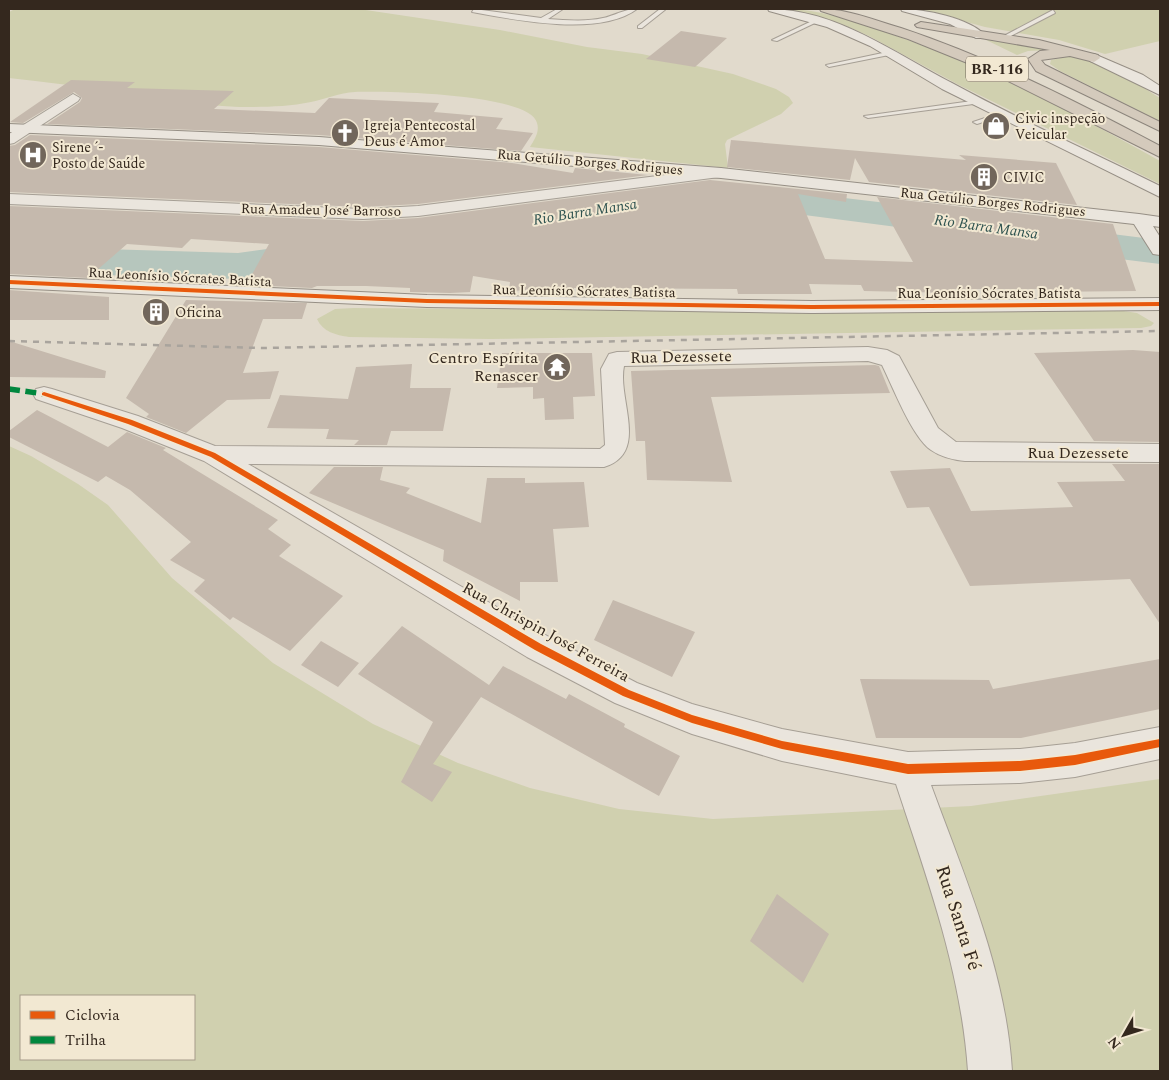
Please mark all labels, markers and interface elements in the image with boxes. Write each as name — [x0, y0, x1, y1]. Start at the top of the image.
road number: BR-116 — [966, 56, 1028, 82]
place label: Civic inspeção Veicular — [1015, 108, 1105, 145]
shop icon: Civic inspeção Veicular — [981, 111, 1011, 141]
place label: Igreja Pentecostal Deus é Amor — [364, 115, 475, 152]
church icon: Igreja Pentecostal Deus é Amor — [330, 118, 360, 148]
place label: Sirene ´- Posto de Saúde — [52, 137, 145, 174]
hospital icon: Sirene ´- Posto de Saúde — [18, 140, 48, 170]
street label: Rua Getúlio Borges Rodrigues — [496, 143, 684, 181]
building icon: CIVIC — [969, 162, 999, 192]
place label: CIVIC — [1003, 167, 1045, 188]
street label: Rua Getúlio Borges Rodrigues — [899, 182, 1087, 222]
water label: Rio Barra Mansa — [531, 192, 639, 232]
street label: Rua Amadeu José Barroso — [241, 198, 401, 222]
water label: Rio Barra Mansa — [932, 208, 1040, 246]
street label: Rua Leonísio Sócrates Batista — [88, 262, 272, 292]
street label: Rua Leonísio Sócrates Batista — [492, 279, 676, 303]
street label: Rua Leonísio Sócrates Batista — [897, 283, 1081, 304]
building icon: Oficina — [141, 297, 171, 327]
place label: Oficina — [175, 302, 222, 323]
street label: Rua Dezessete — [630, 344, 732, 370]
place label: Centro Espírita Renascer — [428, 346, 538, 388]
temple icon: Centro Espírita Renascer — [542, 352, 572, 382]
street label: Rua Dezessete — [1027, 441, 1129, 465]
street label: Rua Chrispin José Ferreira — [458, 576, 634, 688]
street label: Rua Santa Fé — [927, 862, 989, 974]
legend — [20, 995, 195, 1060]
text: Ciclovia — [65, 1004, 120, 1027]
north arrow — [1099, 1010, 1149, 1060]
text: Trilha — [65, 1029, 106, 1052]
text: N — [1103, 1032, 1126, 1054]

